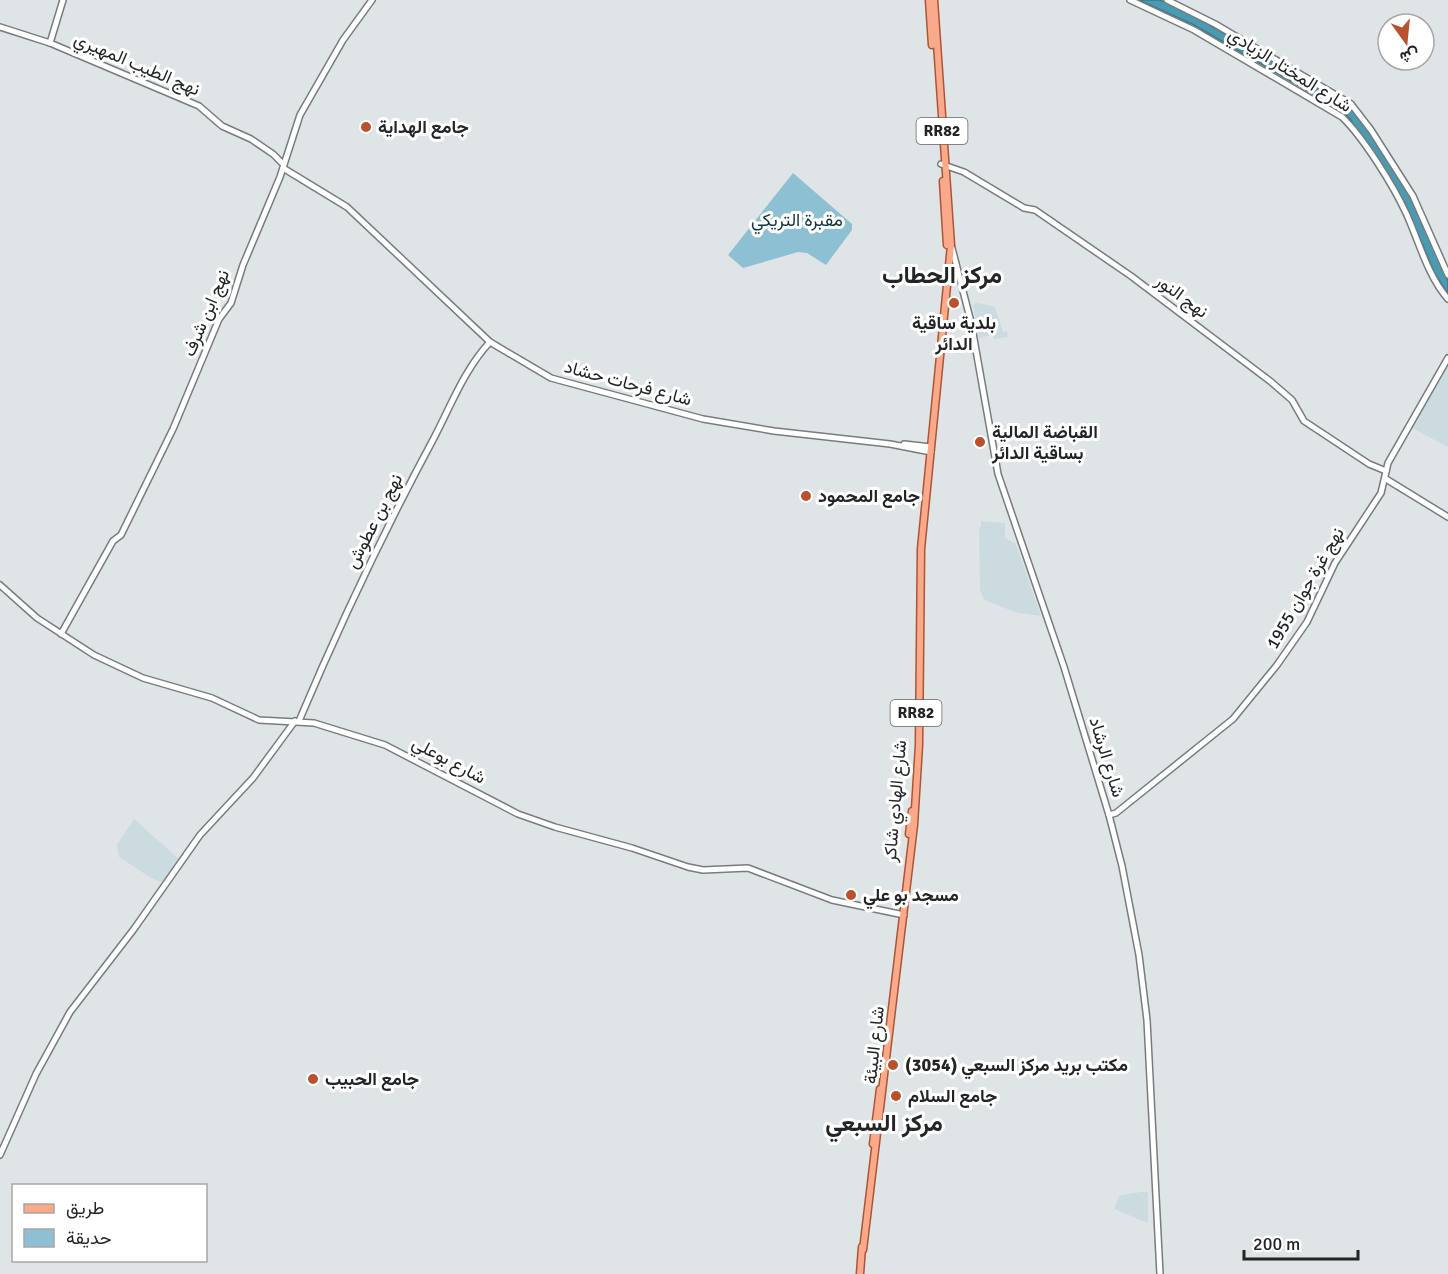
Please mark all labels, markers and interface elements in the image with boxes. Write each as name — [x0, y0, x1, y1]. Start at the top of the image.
north arrow — [1376, 12, 1436, 72]
street label: شارع المختار الزيادي — [1222, 23, 1356, 120]
street label: نهج الطيب المهيري — [69, 28, 203, 104]
text: ش — [1398, 43, 1422, 68]
place label: جامع الهداية — [378, 116, 469, 139]
road number: RR82 — [916, 118, 968, 144]
marker: جامع الهداية — [359, 120, 373, 134]
park label: مقبرة التريكي — [751, 209, 843, 235]
district label: مركز الحطاب — [882, 260, 1002, 290]
street label: نهج ابن شرف — [178, 266, 235, 360]
street label: نهج النور — [1150, 269, 1213, 323]
marker: بلدية ساقية الدائر — [947, 296, 961, 310]
place label: بلدية ساقية الدائر — [912, 312, 996, 355]
street label: شارع فرحات حشاد — [562, 355, 694, 412]
place label: القباضة المالية بساقية الدائر — [991, 421, 1098, 464]
marker: القباضة المالية بساقية الدائر — [973, 435, 987, 449]
street label: نهج بن عطوش — [341, 470, 408, 573]
place label: جامع المحمود — [818, 485, 920, 508]
marker: جامع المحمود — [799, 489, 813, 503]
street label: نهج غرة جوان 1955 — [1261, 523, 1350, 653]
road number: RR82 — [890, 700, 942, 726]
street label: شارع الرشاد — [1083, 714, 1130, 800]
street label: شارع بوعلي — [407, 731, 490, 792]
street label: شارع الهادي شاكر — [879, 739, 915, 864]
place label: مسجد بو علي — [863, 884, 959, 910]
marker: مسجد بو علي — [844, 888, 858, 902]
street label: شارع البيئة — [859, 1005, 890, 1085]
place label: مكتب بريد مركز السبعي (3054) — [905, 1054, 1128, 1080]
marker: مكتب بريد مركز السبعي (3054) — [886, 1058, 900, 1072]
place label: جامع الحبيب — [325, 1068, 419, 1091]
marker: جامع الحبيب — [306, 1072, 320, 1086]
place label: جامع السلام — [908, 1085, 997, 1108]
marker: جامع السلام — [889, 1089, 903, 1103]
district label: مركز السبعي — [825, 1108, 943, 1143]
legend — [12, 1184, 207, 1262]
text: طريق — [66, 1197, 104, 1219]
scale bar — [1244, 1223, 1358, 1261]
text: حديقة — [66, 1227, 112, 1249]
text: 200 m — [1253, 1233, 1300, 1255]

